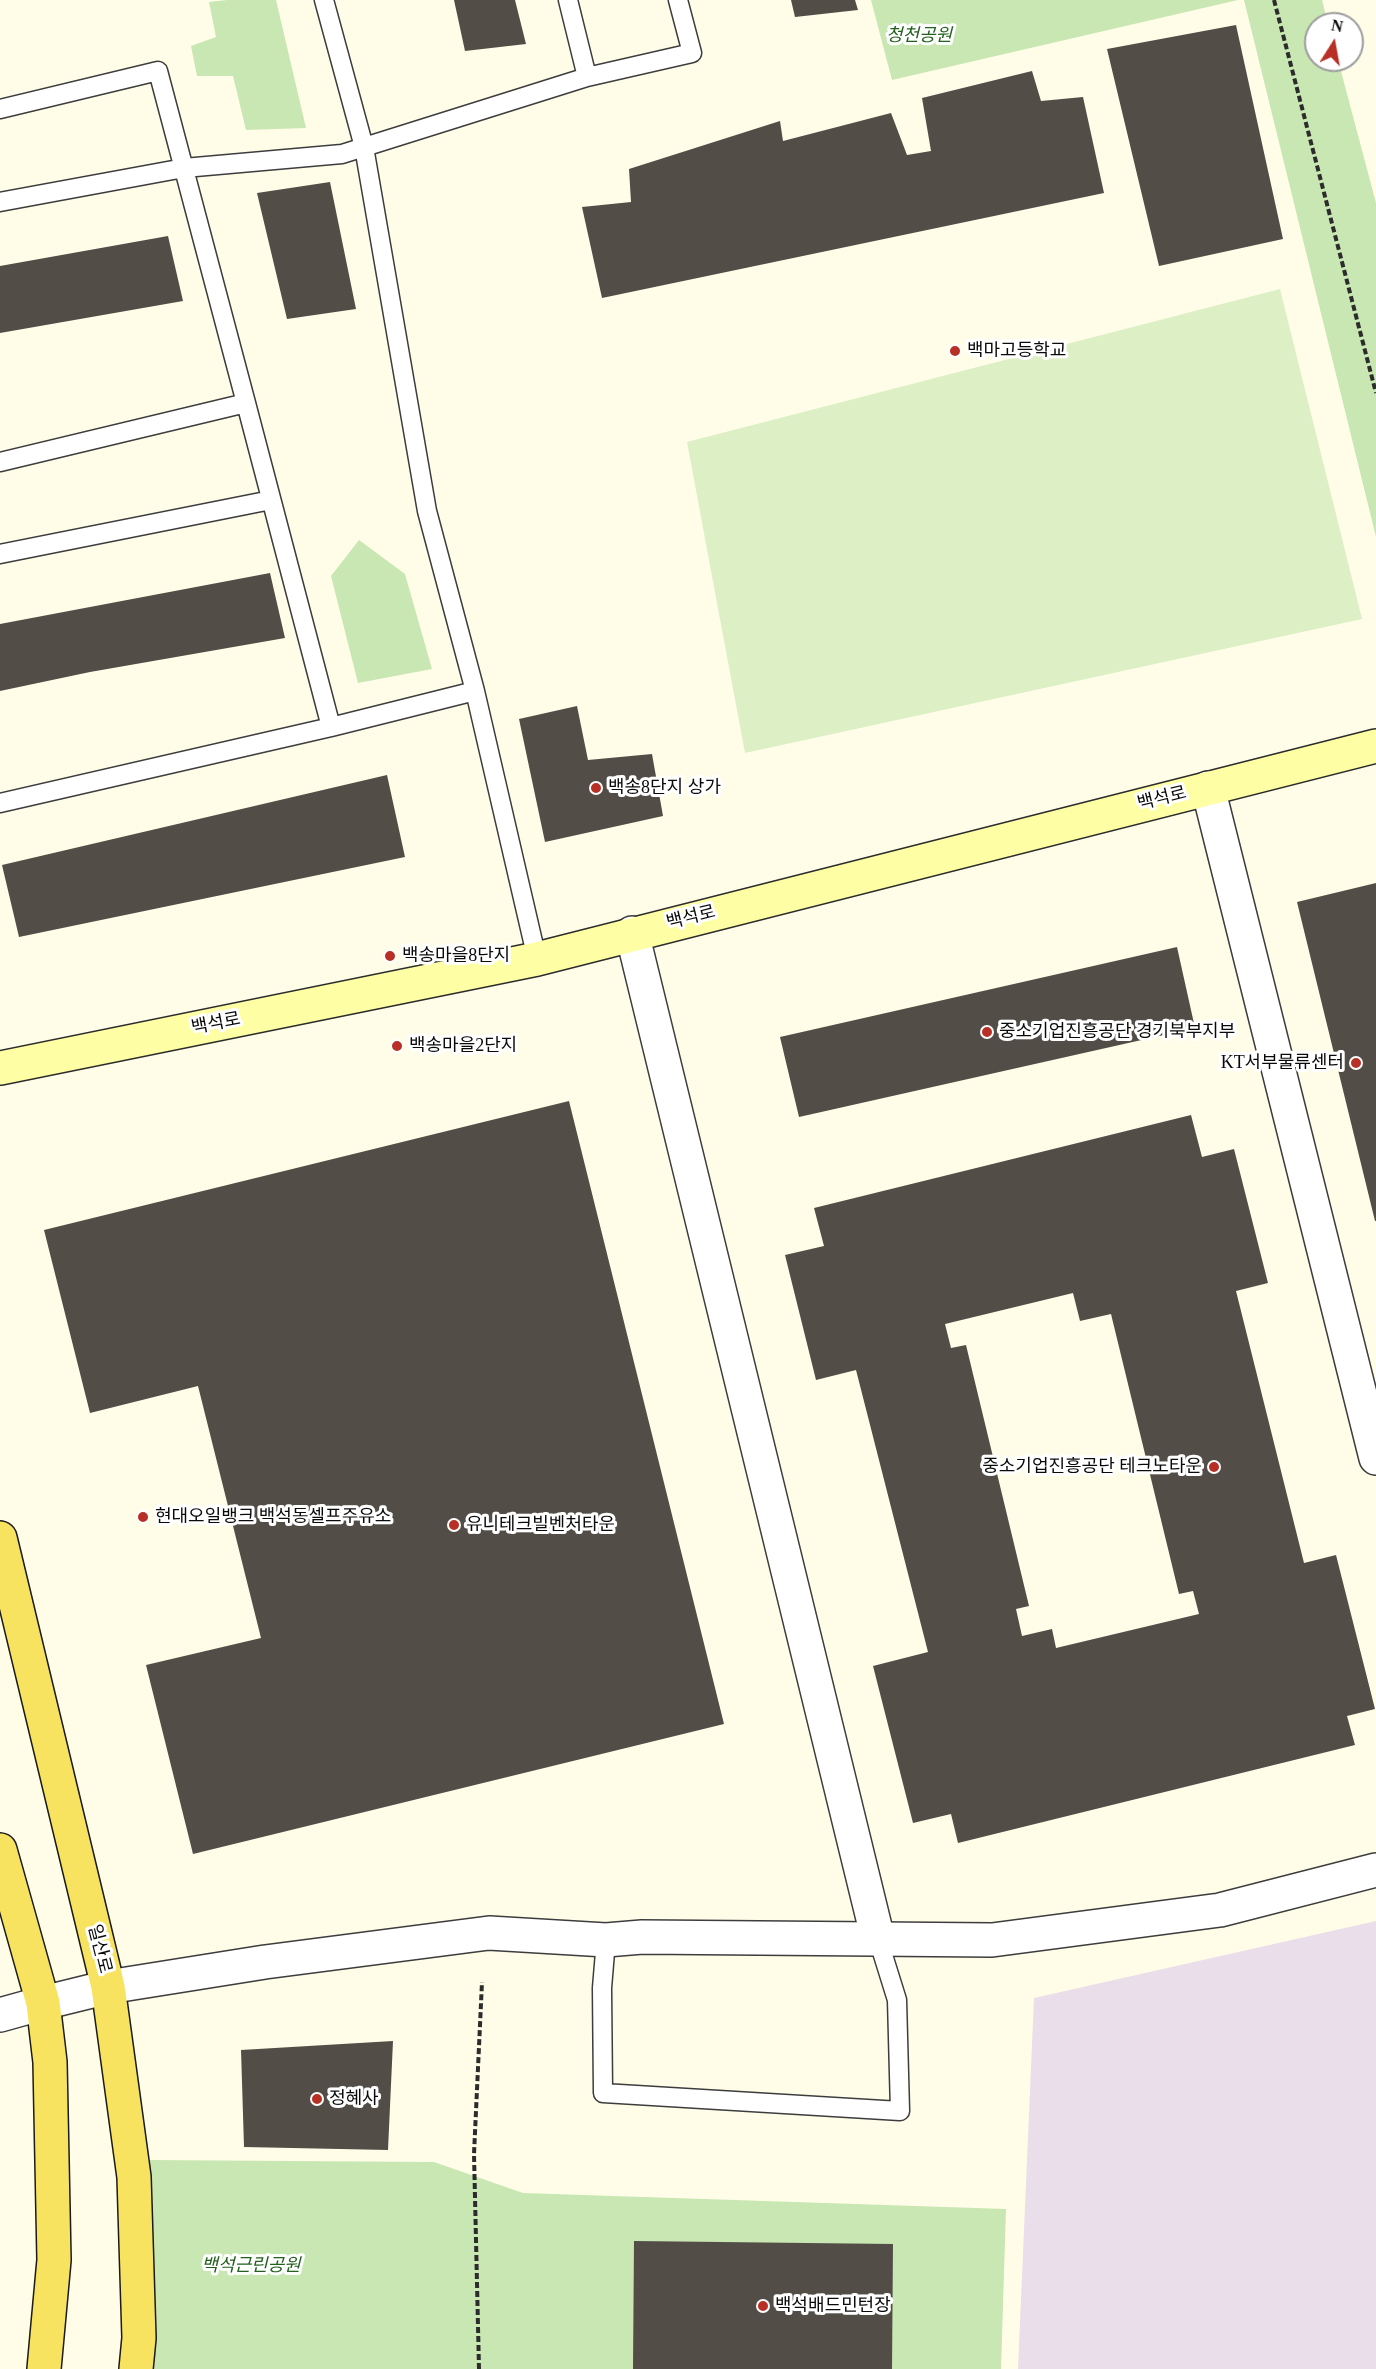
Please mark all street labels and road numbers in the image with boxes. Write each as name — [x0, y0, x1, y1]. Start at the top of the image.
street label: 백석로 — [1135, 783, 1189, 815]
street label: 백석로 — [664, 902, 718, 934]
street label: 백석로 — [190, 1009, 242, 1039]
street label: 일산로 — [83, 1922, 115, 1976]

